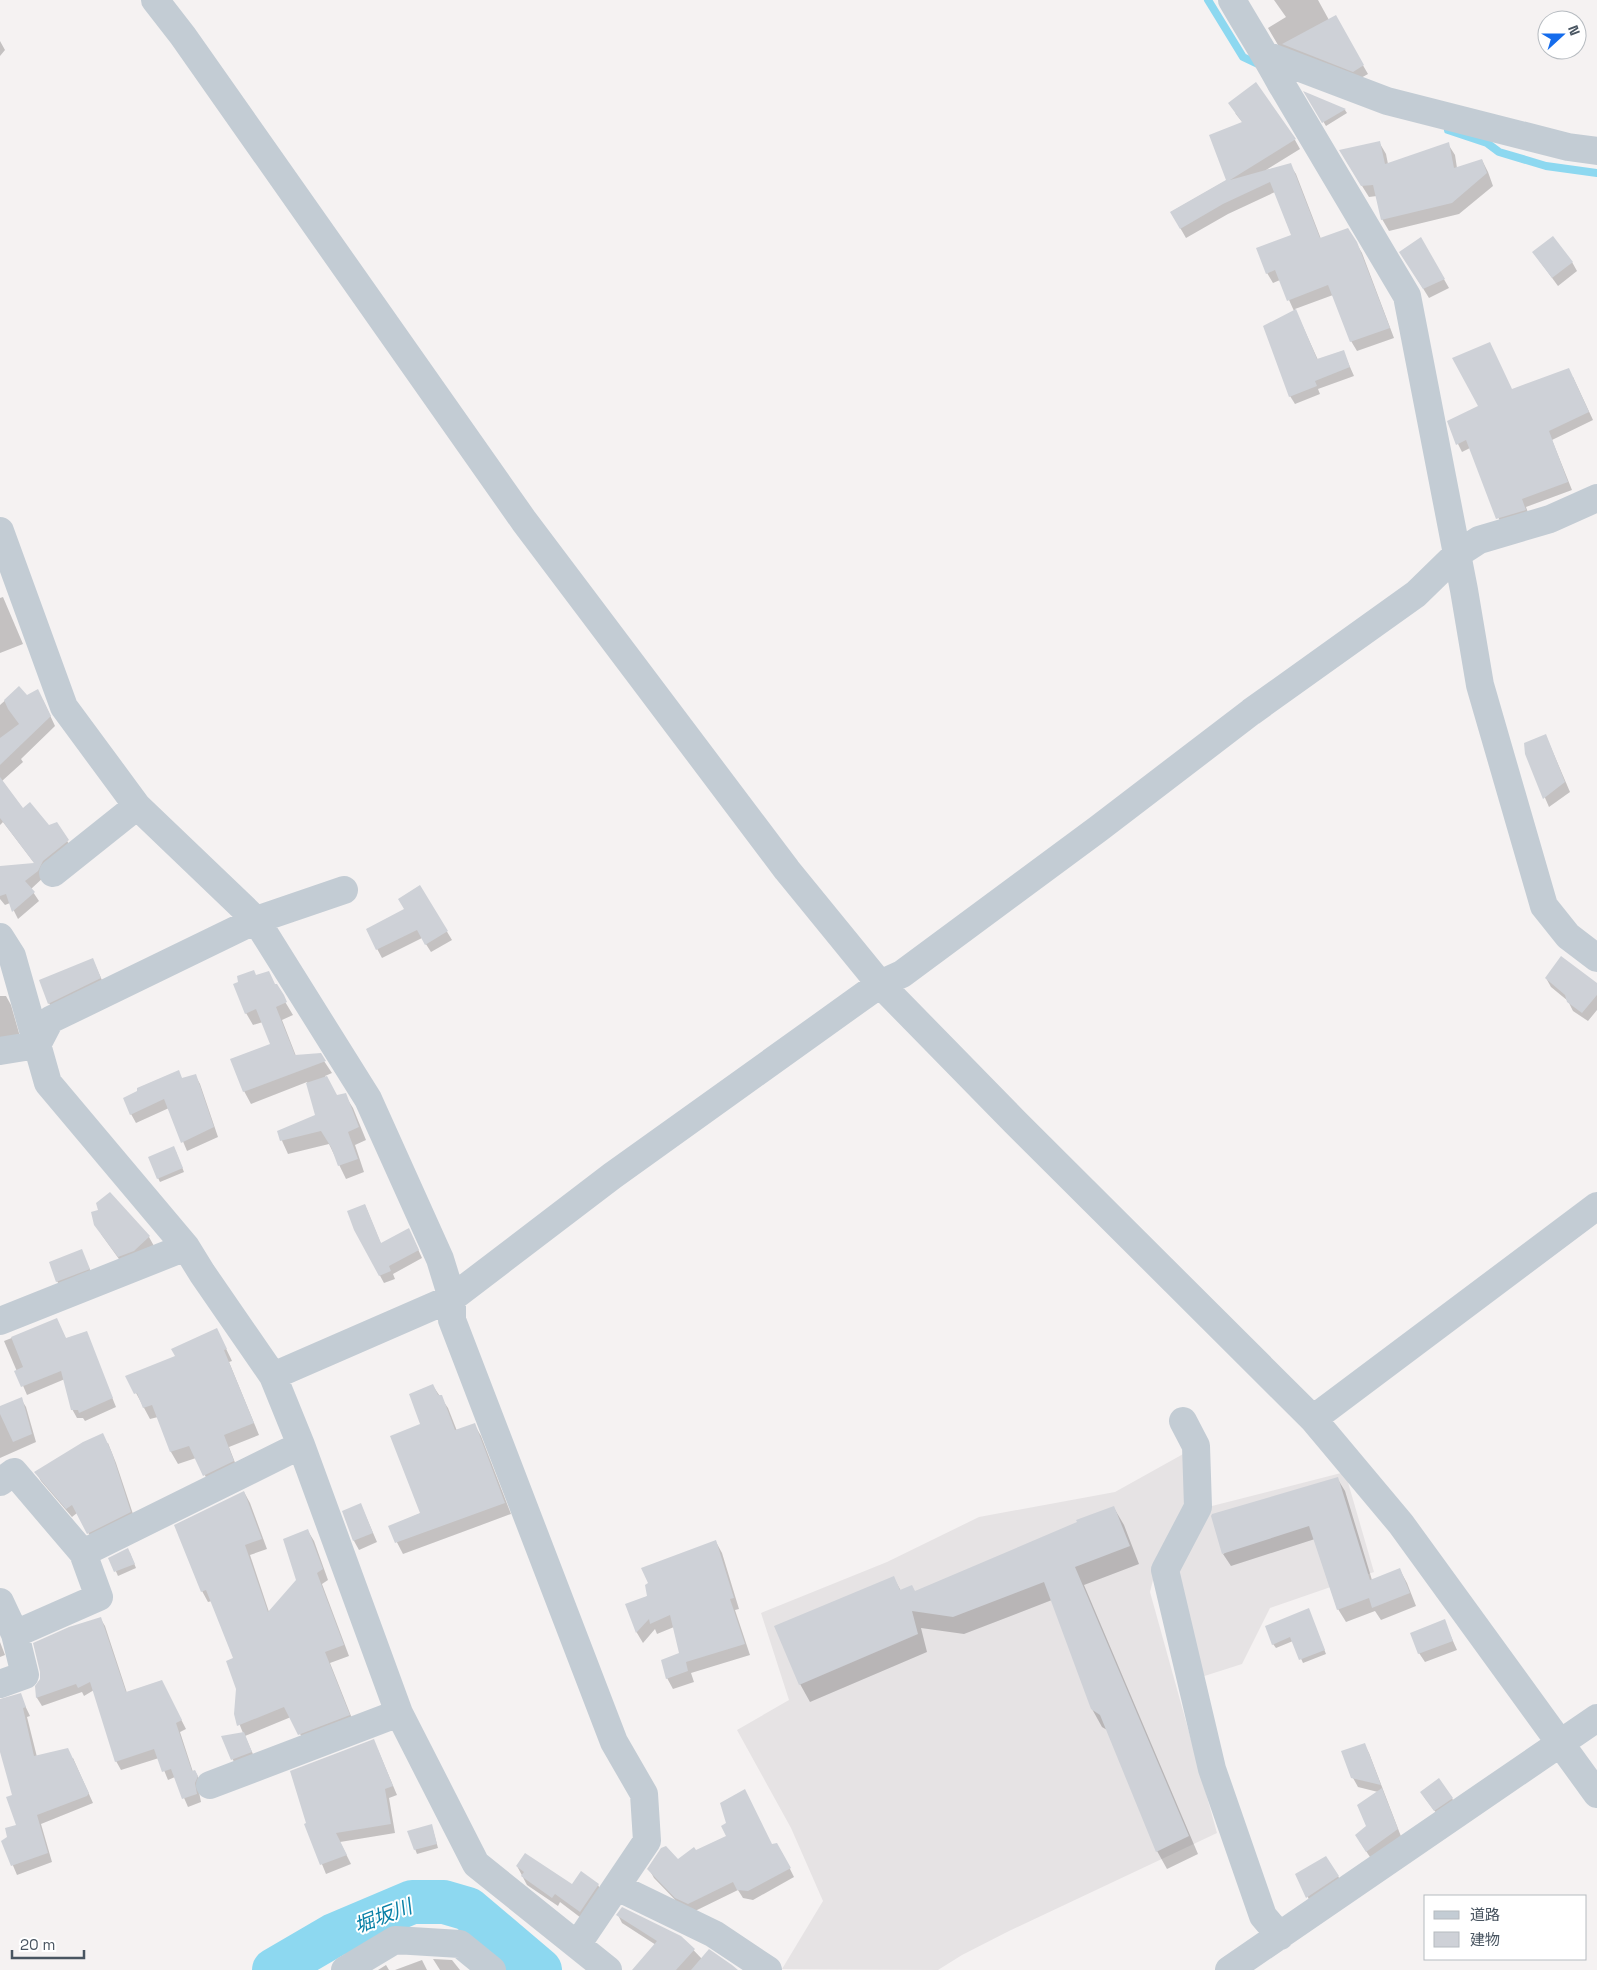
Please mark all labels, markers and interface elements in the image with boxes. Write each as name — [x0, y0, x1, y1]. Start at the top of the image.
north arrow — [1537, 10, 1587, 60]
text: N — [1564, 23, 1584, 38]
water label: 堀坂川 — [350, 1892, 418, 1939]
legend — [1424, 1895, 1587, 1960]
text: 道路 — [1470, 1905, 1500, 1924]
scale bar — [12, 1928, 85, 1960]
text: 建物 — [1470, 1930, 1500, 1949]
text: 20 m — [20, 1935, 55, 1954]

